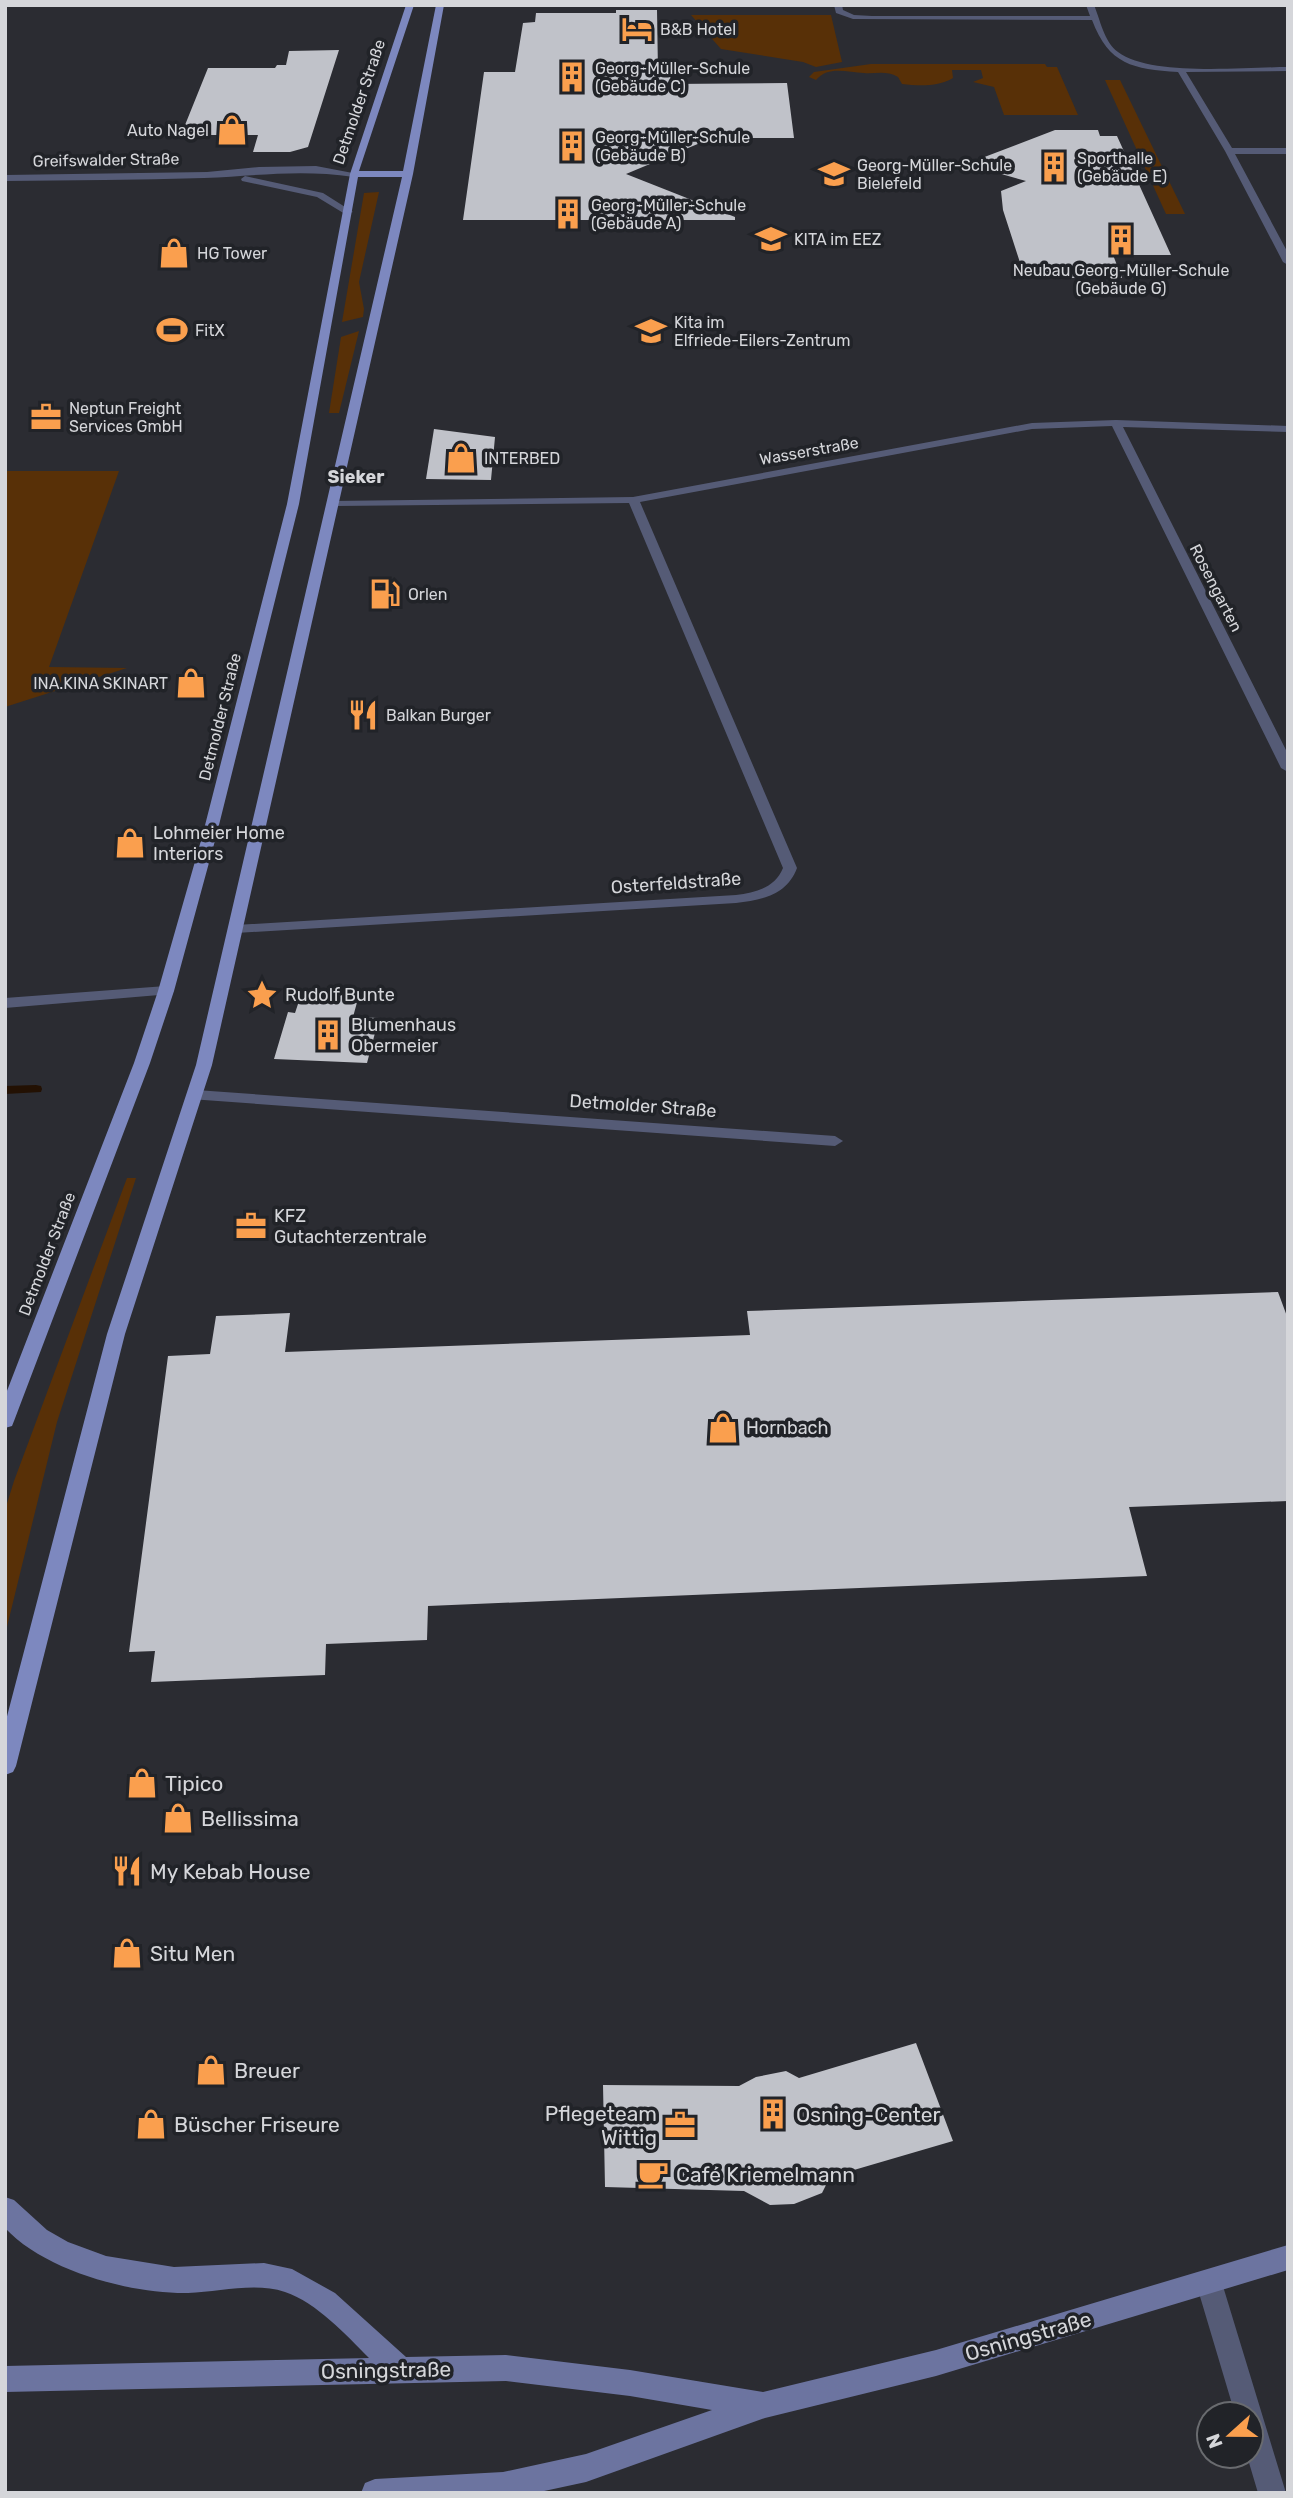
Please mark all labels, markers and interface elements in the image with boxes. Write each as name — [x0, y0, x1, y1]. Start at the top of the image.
hotel icon: B&B Hotel — [620, 12, 654, 46]
place label: B&B Hotel — [660, 20, 736, 39]
street label: Detmolder Straße — [329, 37, 389, 167]
place label: Georg-Müller-Schule (Gebäude C) — [595, 59, 750, 96]
building icon: Georg-Müller-Schule (Gebäude C) — [555, 60, 589, 94]
shop icon: Auto Nagel — [215, 113, 249, 147]
place label: Auto Nagel — [127, 121, 209, 140]
place label: Georg-Müller-Schule (Gebäude B) — [595, 128, 750, 165]
building icon: Georg-Müller-Schule (Gebäude B) — [555, 129, 589, 163]
street label: Greifswalder Straße — [33, 149, 179, 171]
place label: Sporthalle (Gebäude E) — [1077, 149, 1167, 186]
building icon: Sporthalle (Gebäude E) — [1037, 150, 1071, 184]
place label: Georg-Müller-Schule Bielefeld — [857, 156, 1012, 193]
school or university icon: Georg-Müller-Schule Bielefeld — [817, 157, 851, 191]
place label: Georg-Müller-Schule (Gebäude A) — [591, 196, 746, 233]
building icon: Georg-Müller-Schule (Gebäude A) — [551, 197, 585, 231]
school or university icon: KITA im EEZ — [754, 222, 788, 256]
building icon: Neubau Georg-Müller-Schule (Gebäude G) — [1104, 223, 1138, 257]
place label: KITA im EEZ — [794, 230, 881, 249]
shop icon: HG Tower — [157, 236, 191, 270]
place label: HG Tower — [197, 244, 267, 263]
place label: Neubau Georg-Müller-Schule (Gebäude G) — [1013, 261, 1229, 298]
sports icon: FitX — [155, 313, 189, 347]
place label: Kita im Elfriede-Eilers-Zentrum — [674, 313, 850, 350]
school or university icon: Kita im Elfriede-Eilers-Zentrum — [634, 314, 668, 348]
place label: FitX — [195, 321, 225, 340]
place label: Neptun Freight Services GmbH — [69, 399, 183, 436]
office icon: Neptun Freight Services GmbH — [29, 400, 63, 434]
street label: Wasserstraße — [758, 433, 860, 469]
shop icon: INTERBED — [444, 441, 478, 475]
place label: INTERBED — [484, 449, 560, 468]
district label: Sieker — [328, 466, 384, 488]
street label: Rosengarten — [1186, 541, 1246, 635]
fuel station icon: Orlen — [368, 577, 402, 611]
place label: Orlen — [408, 585, 447, 604]
street label: Detmolder Straße — [195, 651, 245, 783]
shop icon: INA.KINA SKINART — [174, 666, 208, 700]
place label: INA.KINA SKINART — [33, 674, 168, 693]
restaurant icon: Balkan Burger — [346, 698, 380, 732]
place label: Balkan Burger — [386, 706, 491, 725]
place label: Lohmeier Home Interiors — [153, 822, 285, 865]
shop icon: Lohmeier Home Interiors — [113, 826, 147, 860]
street label: Osterfeldstraße — [610, 867, 742, 899]
place icon: Rudolf Bunte — [245, 978, 279, 1012]
place label: Rudolf Bunte — [285, 984, 395, 1006]
place label: Blumenhaus Obermeier — [351, 1014, 456, 1057]
building icon: Blumenhaus Obermeier — [311, 1018, 345, 1052]
street label: Detmolder Straße — [569, 1090, 717, 1122]
street label: Detmolder Straße — [15, 1189, 79, 1319]
place label: KFZ Gutachterzentrale — [274, 1205, 427, 1248]
office icon: KFZ Gutachterzentrale — [234, 1209, 268, 1243]
shop icon: Hornbach — [706, 1411, 740, 1445]
place label: Hornbach — [746, 1417, 828, 1439]
shop icon: Tipico — [125, 1766, 159, 1800]
place label: Tipico — [165, 1771, 223, 1796]
shop icon: Bellissima — [161, 1801, 195, 1835]
place label: Bellissima — [201, 1806, 299, 1831]
restaurant icon: My Kebab House — [110, 1854, 144, 1888]
place label: My Kebab House — [150, 1859, 311, 1884]
shop icon: Situ Men — [110, 1936, 144, 1970]
place label: Situ Men — [150, 1941, 235, 1966]
shop icon: Breuer — [194, 2053, 228, 2087]
place label: Breuer — [234, 2058, 300, 2083]
building icon: Osning-Center — [756, 2097, 790, 2131]
place label: Pflegeteam Wittig — [545, 2101, 657, 2150]
place label: Osning-Center — [796, 2102, 940, 2127]
shop icon: Büscher Friseure — [134, 2107, 168, 2141]
office icon: Pflegeteam Wittig — [663, 2108, 697, 2142]
place label: Büscher Friseure — [174, 2112, 340, 2137]
cafe icon: Café Kriemelmann — [636, 2157, 670, 2191]
place label: Café Kriemelmann — [676, 2162, 855, 2187]
street label: Osningstraße — [962, 2306, 1094, 2366]
street label: Osningstraße — [321, 2356, 451, 2384]
north arrow — [1195, 2400, 1265, 2470]
text: N — [1201, 2430, 1228, 2451]

